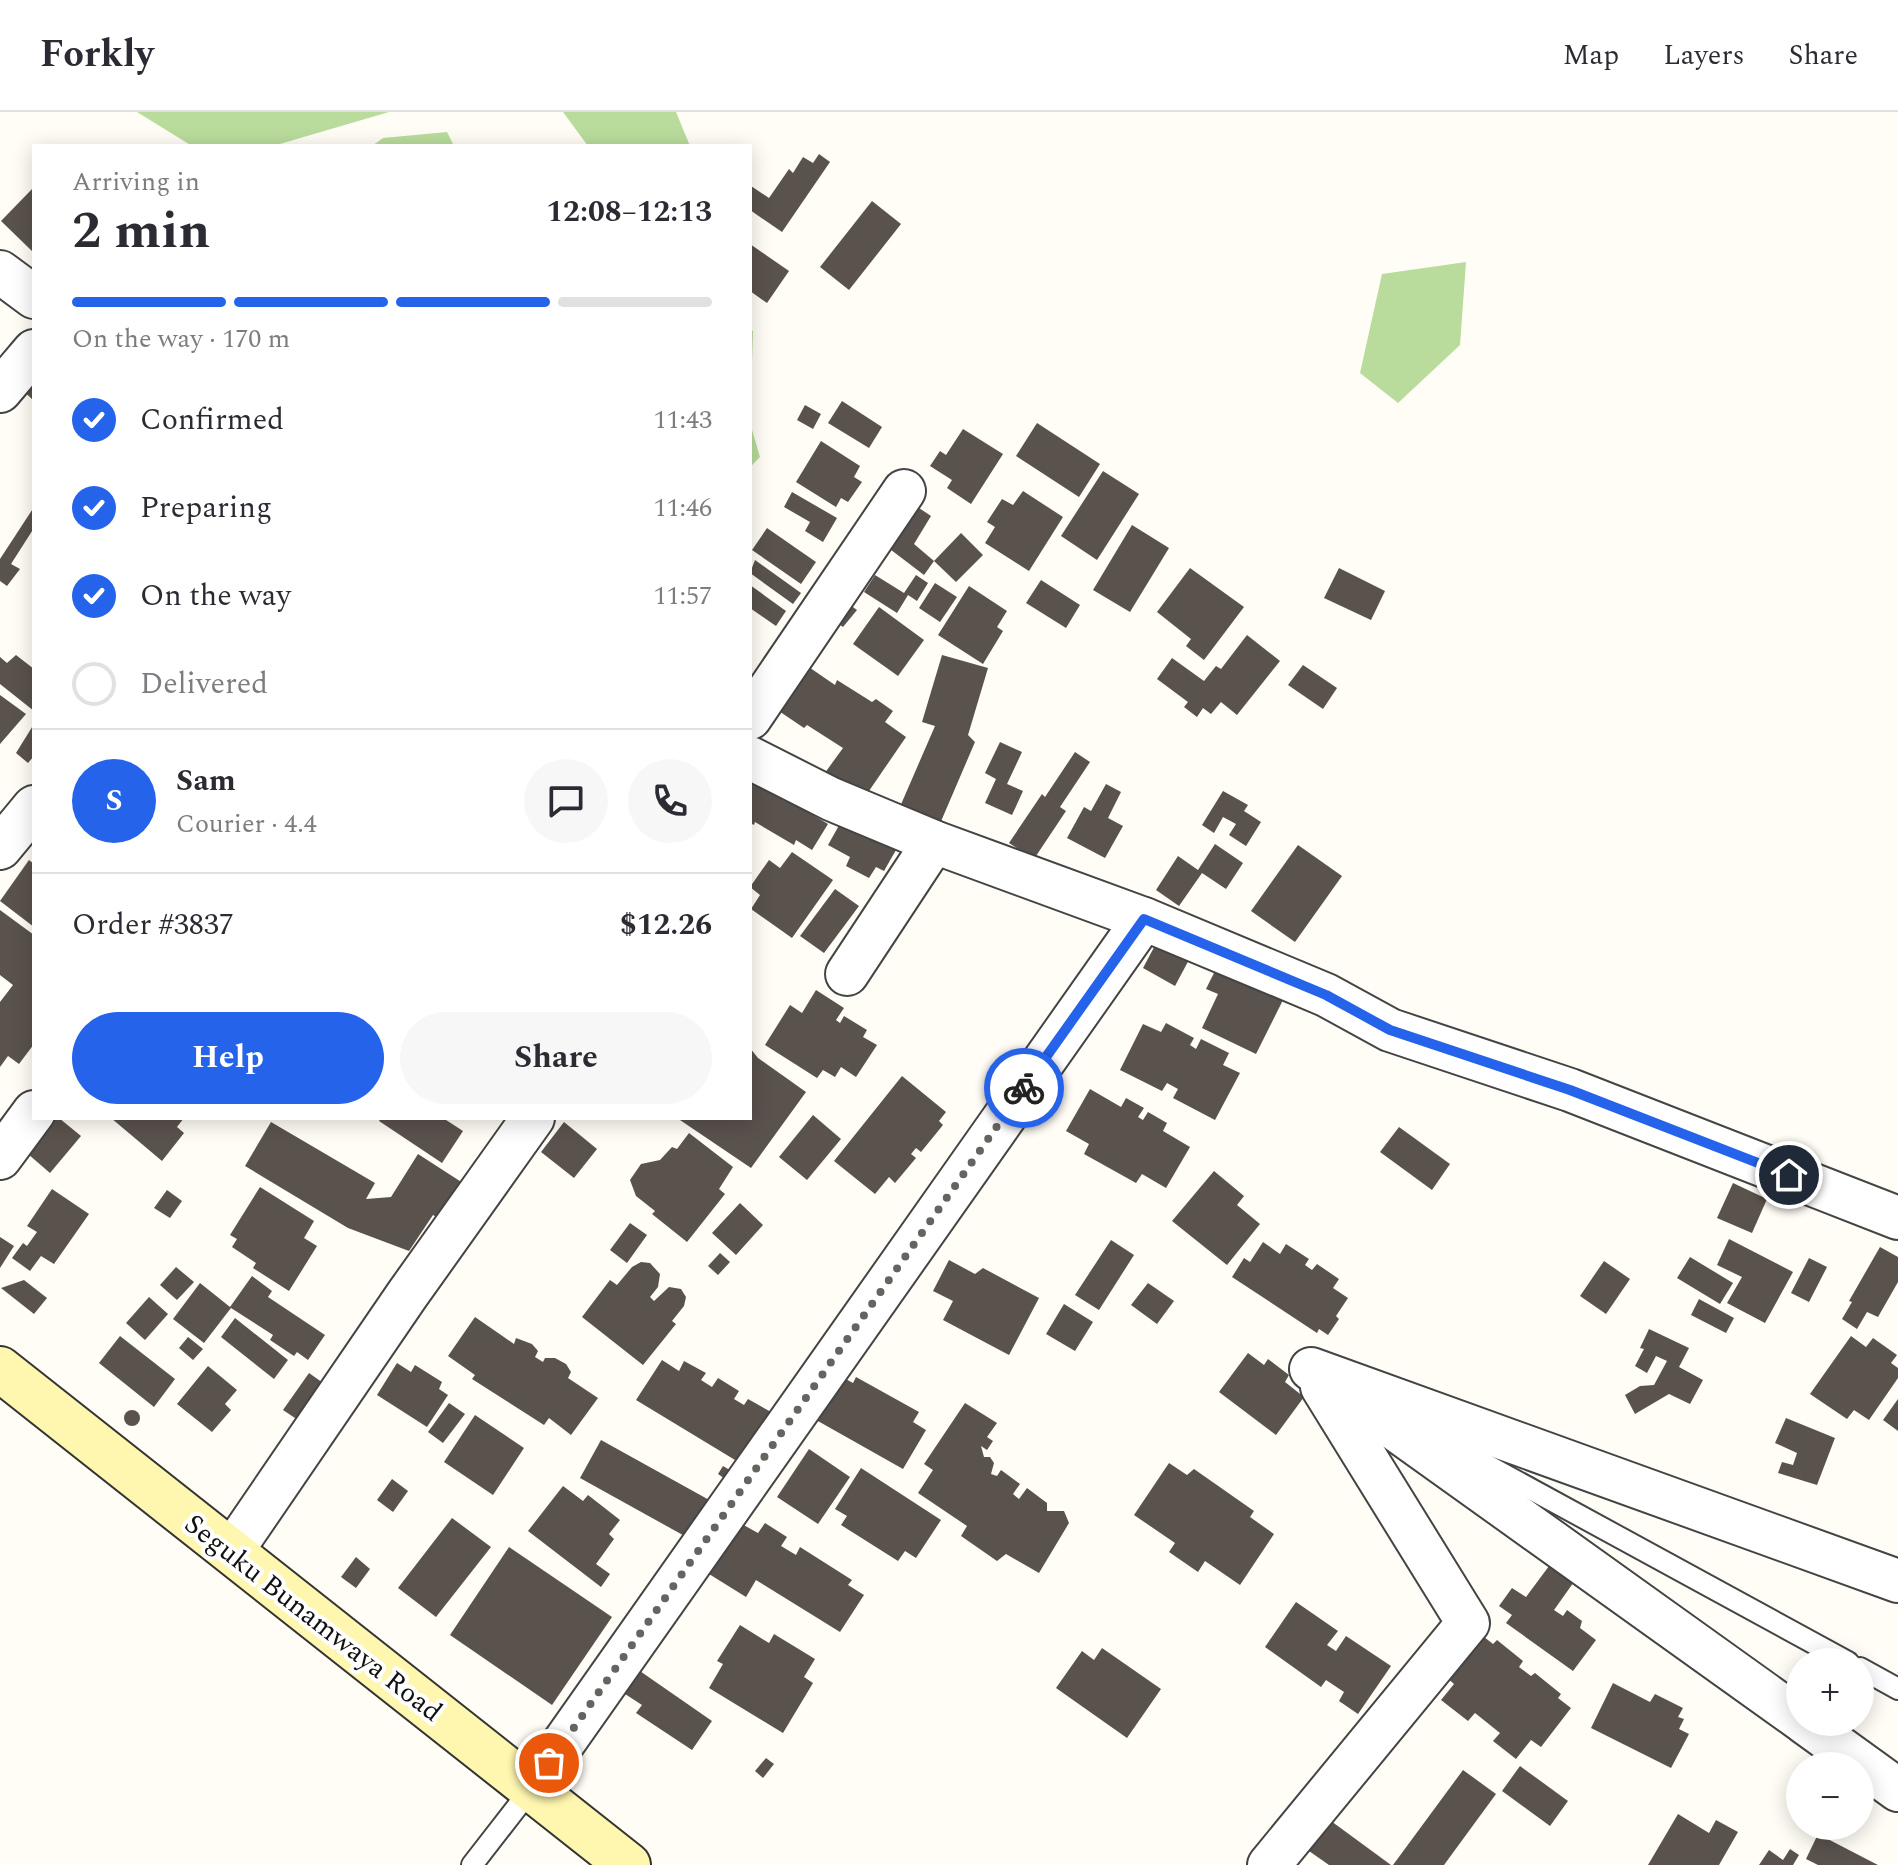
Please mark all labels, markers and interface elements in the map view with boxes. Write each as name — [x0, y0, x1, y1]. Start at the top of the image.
text: Forkly — [40, 26, 153, 84]
text: Map — [1563, 34, 1619, 77]
text: Layers — [1663, 34, 1745, 77]
text: Share — [1789, 34, 1858, 77]
text: Arriving in — [72, 162, 200, 202]
text: 12:08–12:13 — [546, 189, 712, 235]
text: 2 min — [72, 192, 210, 271]
text: On the way · 170 m — [72, 319, 290, 359]
text: Confirmed — [140, 397, 284, 443]
icon: check — [72, 398, 116, 442]
text: 11:43 — [653, 400, 712, 440]
text: Preparing — [140, 485, 272, 531]
icon: check — [72, 486, 116, 530]
text: 11:46 — [653, 488, 712, 528]
text: On the way — [140, 573, 291, 619]
icon: check — [72, 574, 116, 618]
text: 11:57 — [653, 576, 712, 616]
text: Delivered — [140, 661, 268, 707]
text: Sam — [176, 758, 236, 804]
button: chat — [524, 759, 608, 843]
button: phone — [628, 759, 712, 843]
text: S — [105, 778, 123, 824]
text: Courier · 4.4 — [176, 804, 317, 844]
text: Order #3837 — [72, 902, 234, 948]
text: $12.26 — [620, 902, 712, 948]
button: Help — [72, 1012, 384, 1104]
button: Share — [400, 1012, 712, 1104]
courier — [984, 1048, 1064, 1128]
icon: bike — [1002, 1066, 1046, 1110]
pin — [1755, 1141, 1823, 1209]
icon: home — [1767, 1153, 1811, 1197]
street label: Seguku Bunamwaya Road — [175, 1503, 451, 1733]
map controls — [1786, 1648, 1874, 1840]
button: + — [1786, 1648, 1874, 1736]
pin — [515, 1729, 583, 1797]
icon: bag — [527, 1741, 571, 1785]
button: − — [1786, 1752, 1874, 1840]

